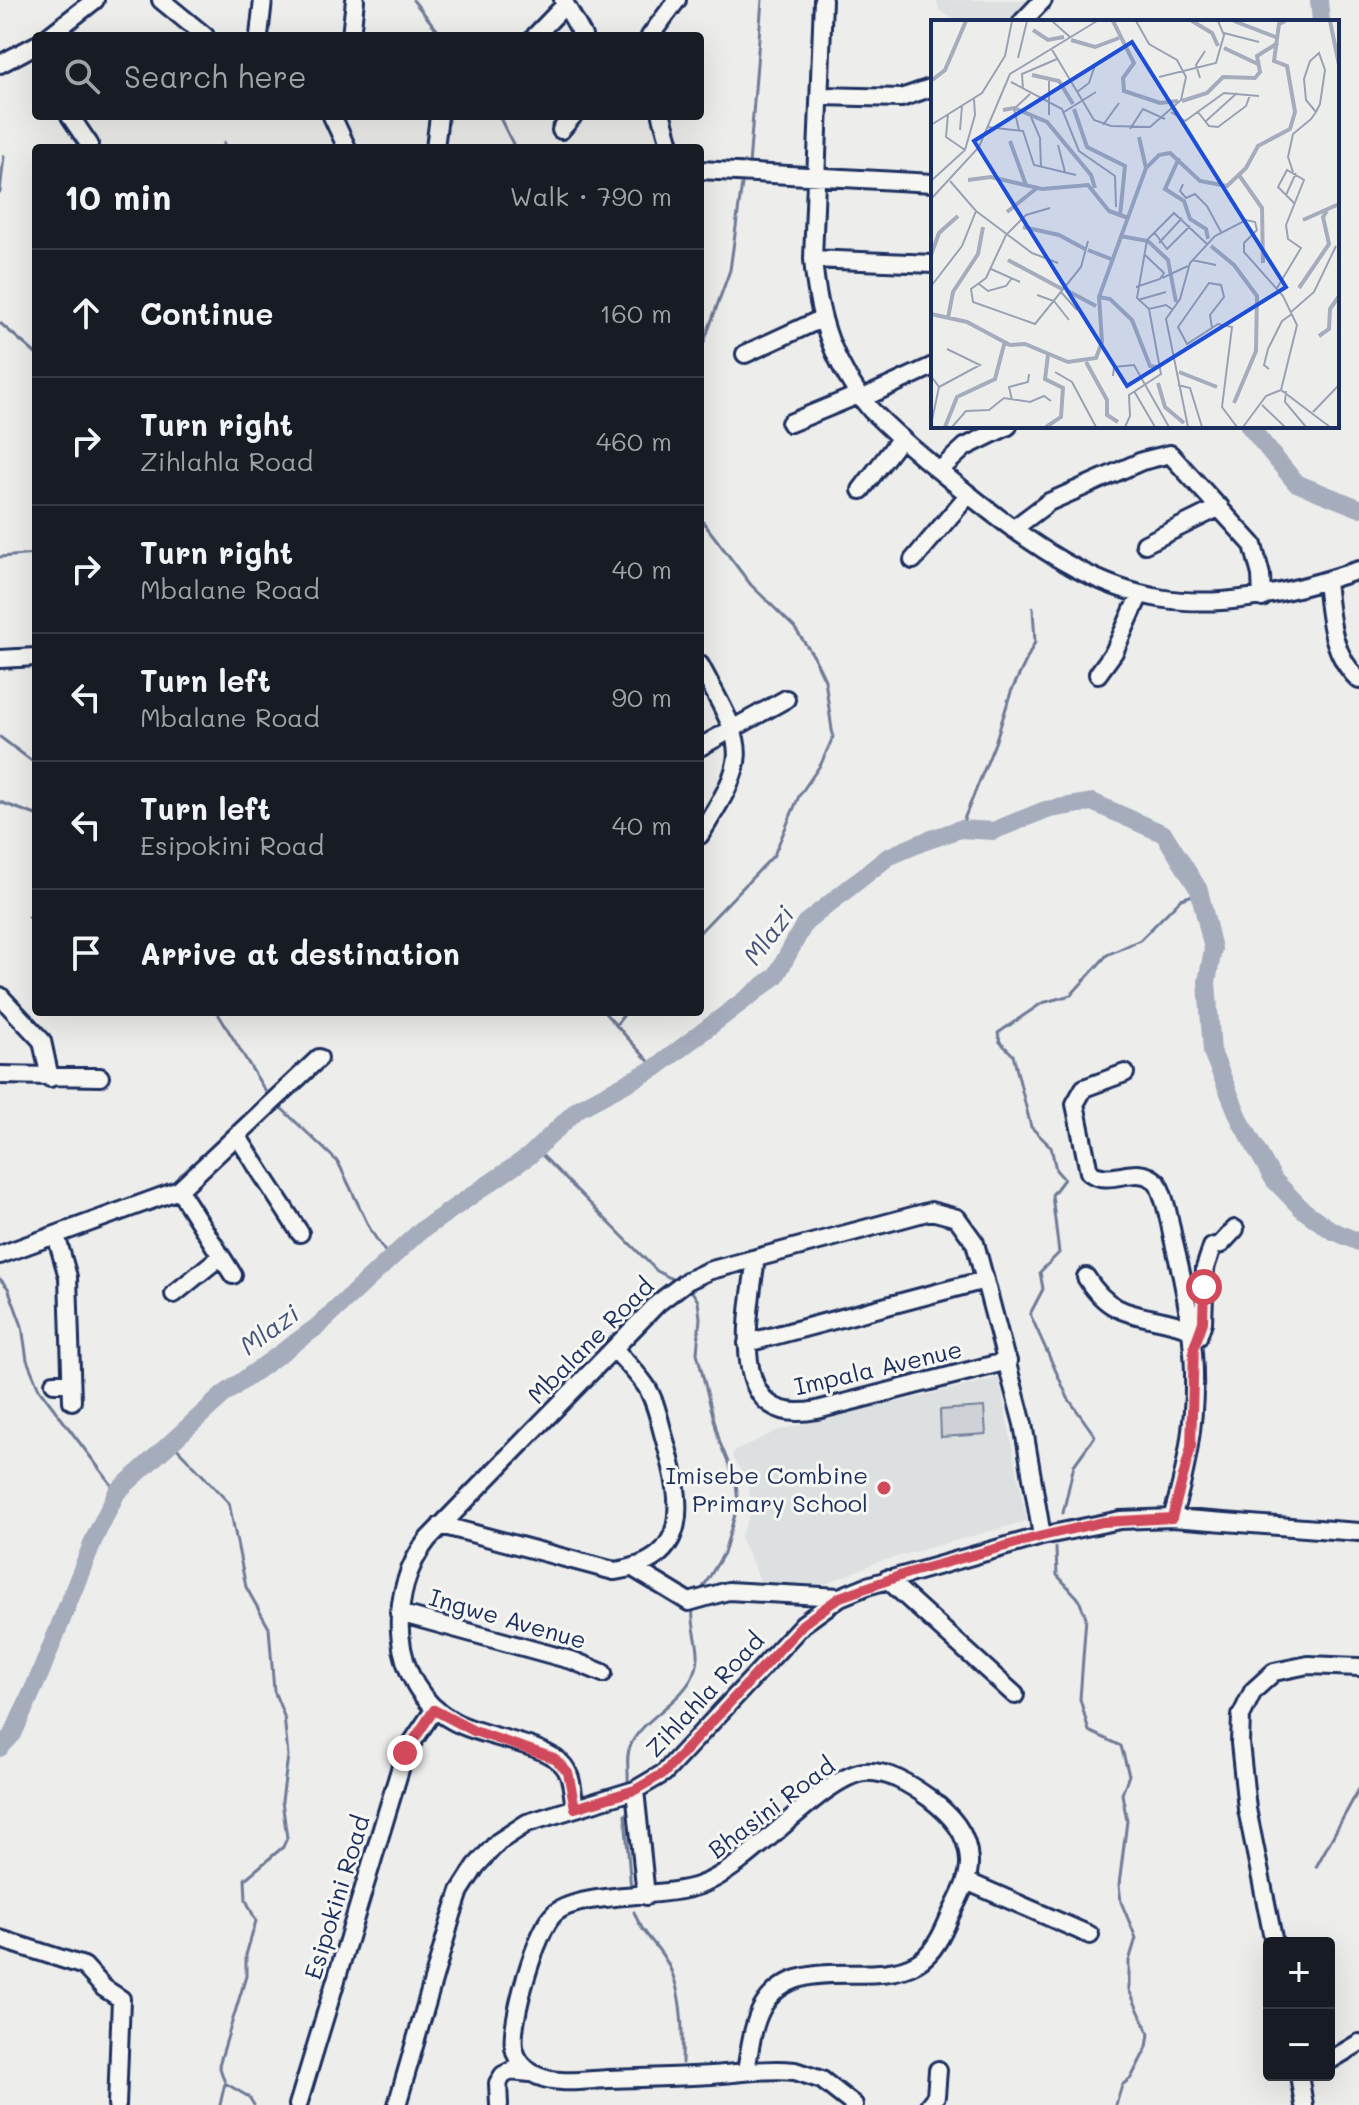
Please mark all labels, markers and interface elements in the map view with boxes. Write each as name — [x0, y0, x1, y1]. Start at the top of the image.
inset map — [931, 20, 1339, 428]
search box — [32, 32, 704, 120]
icon: search — [60, 54, 104, 98]
text: Search here — [124, 56, 307, 96]
text: 10 min — [64, 174, 171, 219]
text: Walk · 790 m — [510, 179, 672, 213]
icon: ahead — [64, 291, 108, 335]
text: Continue — [140, 293, 273, 333]
text: 160 m — [600, 296, 672, 330]
text: Turn right — [140, 404, 293, 444]
icon: right — [64, 419, 108, 463]
text: 460 m — [596, 424, 672, 458]
text: Zihlahla Road — [140, 444, 313, 478]
text: Turn right — [140, 532, 293, 572]
icon: right — [64, 547, 108, 591]
text: 40 m — [612, 552, 672, 586]
text: Mbalane Road — [140, 572, 320, 606]
text: Turn left — [140, 660, 271, 700]
icon: left — [64, 675, 108, 719]
text: 90 m — [612, 680, 672, 714]
text: Mbalane Road — [140, 700, 320, 734]
text: Turn left — [140, 788, 271, 828]
icon: left — [64, 803, 108, 847]
text: 40 m — [612, 808, 672, 842]
text: Esipokini Road — [140, 828, 324, 862]
water label: Mlazi — [735, 898, 801, 972]
icon: arrive — [64, 931, 108, 975]
text: Arrive at destination — [140, 933, 460, 973]
route start — [1186, 1269, 1222, 1305]
street label: Mbalane Road — [520, 1270, 660, 1410]
water label: Mlazi — [232, 1296, 306, 1362]
street label: Impala Avenue — [791, 1333, 965, 1401]
place label: Imisebe Combine Primary School — [665, 1459, 868, 1518]
marker: Imisebe Combine Primary School — [875, 1479, 893, 1497]
street label: Ingwe Avenue — [426, 1581, 590, 1655]
street label: Zihlahla Road — [638, 1625, 770, 1763]
route end — [387, 1735, 423, 1771]
street label: Bhasini Road — [702, 1749, 840, 1865]
street label: Esipokini Road — [296, 1811, 376, 1983]
map controls — [1263, 1937, 1335, 2081]
button: + — [1263, 1937, 1335, 2009]
button: − — [1263, 2009, 1335, 2081]

